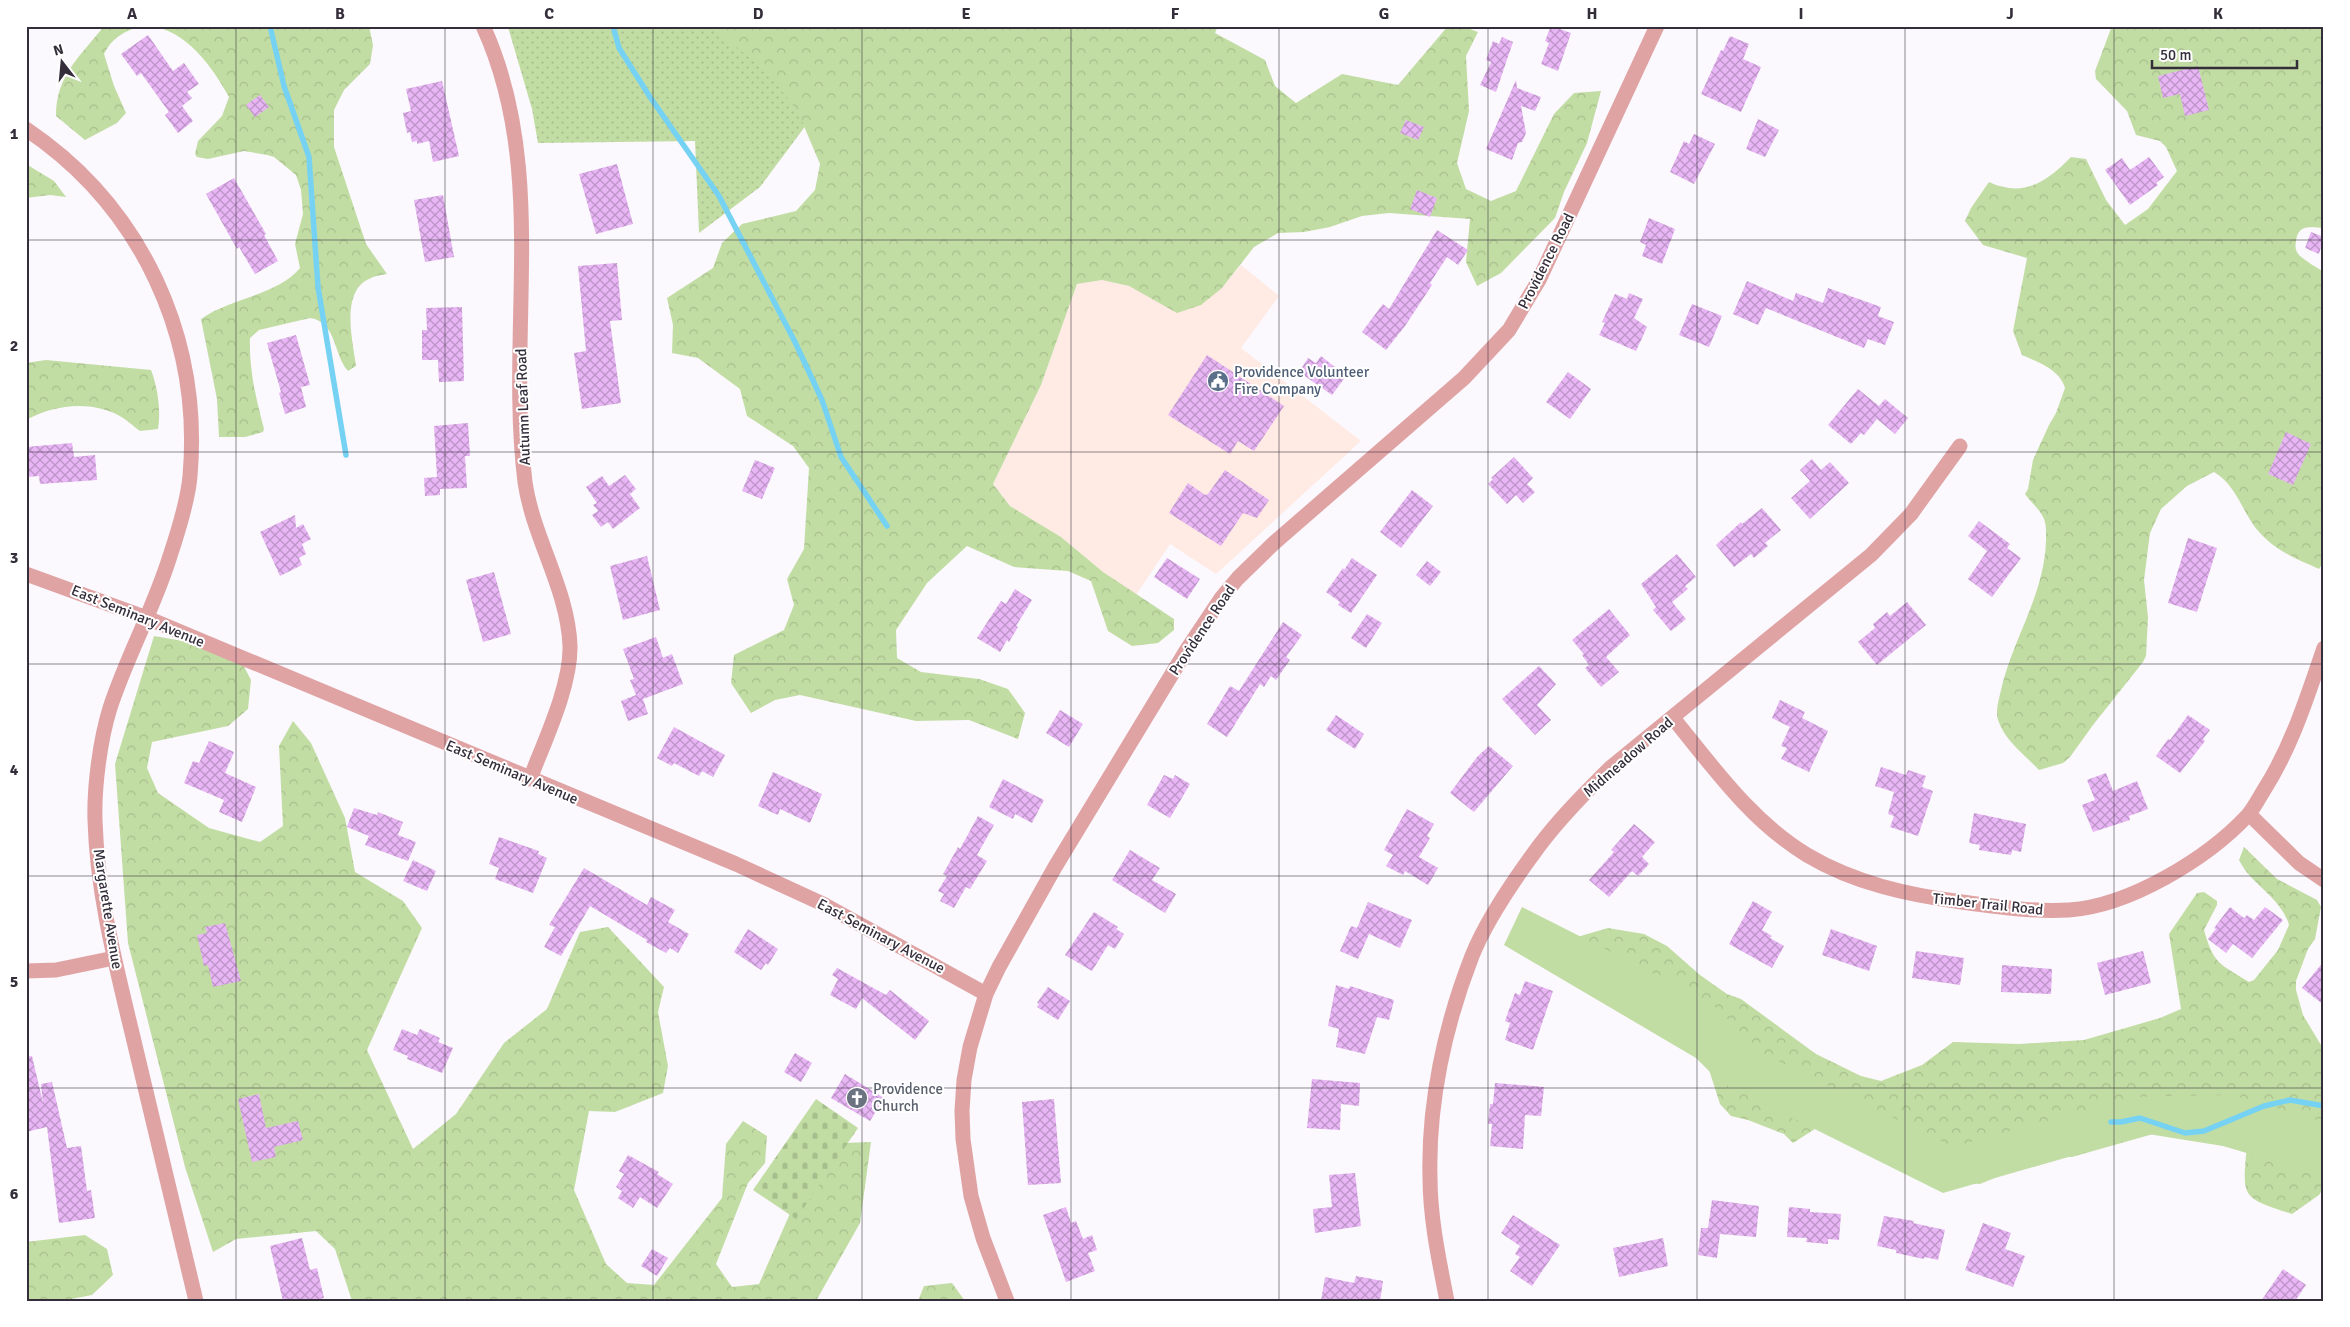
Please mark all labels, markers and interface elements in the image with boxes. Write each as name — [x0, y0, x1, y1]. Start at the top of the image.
text: A — [127, 4, 138, 24]
text: B — [335, 4, 345, 24]
text: C — [544, 4, 554, 24]
text: D — [753, 4, 764, 24]
text: E — [961, 4, 971, 24]
text: F — [1171, 4, 1180, 24]
text: G — [1379, 4, 1389, 24]
text: H — [1587, 4, 1597, 24]
text: I — [1798, 4, 1804, 24]
text: J — [2006, 4, 2014, 24]
text: K — [2213, 4, 2223, 24]
north arrow — [38, 38, 88, 88]
scale bar — [2152, 38, 2298, 70]
text: N — [52, 40, 66, 59]
text: 50 m — [2160, 46, 2191, 64]
text: 1 — [10, 124, 19, 144]
street label: Providence Road — [1514, 210, 1578, 312]
text: 2 — [10, 336, 18, 356]
street label: Autumn Leaf Road — [512, 348, 534, 466]
place label: Providence Volunteer Fire Company — [1234, 363, 1370, 398]
public building icon: Providence Volunteer Fire Company — [1206, 369, 1230, 393]
text: 3 — [10, 548, 18, 568]
street label: East Seminary Avenue — [69, 581, 207, 651]
street label: Providence Road — [1165, 581, 1239, 679]
street label: Midmeadow Road — [1579, 713, 1677, 801]
street label: East Seminary Avenue — [443, 736, 581, 808]
text: 4 — [10, 760, 19, 780]
street label: Margarette Avenue — [90, 848, 126, 970]
street label: Timber Trail Road — [1932, 889, 2044, 919]
street label: East Seminary Avenue — [814, 895, 948, 977]
text: 5 — [10, 972, 18, 992]
place label: Providence Church — [873, 1080, 943, 1115]
church icon: Providence Church — [845, 1086, 869, 1110]
text: 6 — [10, 1184, 19, 1204]

